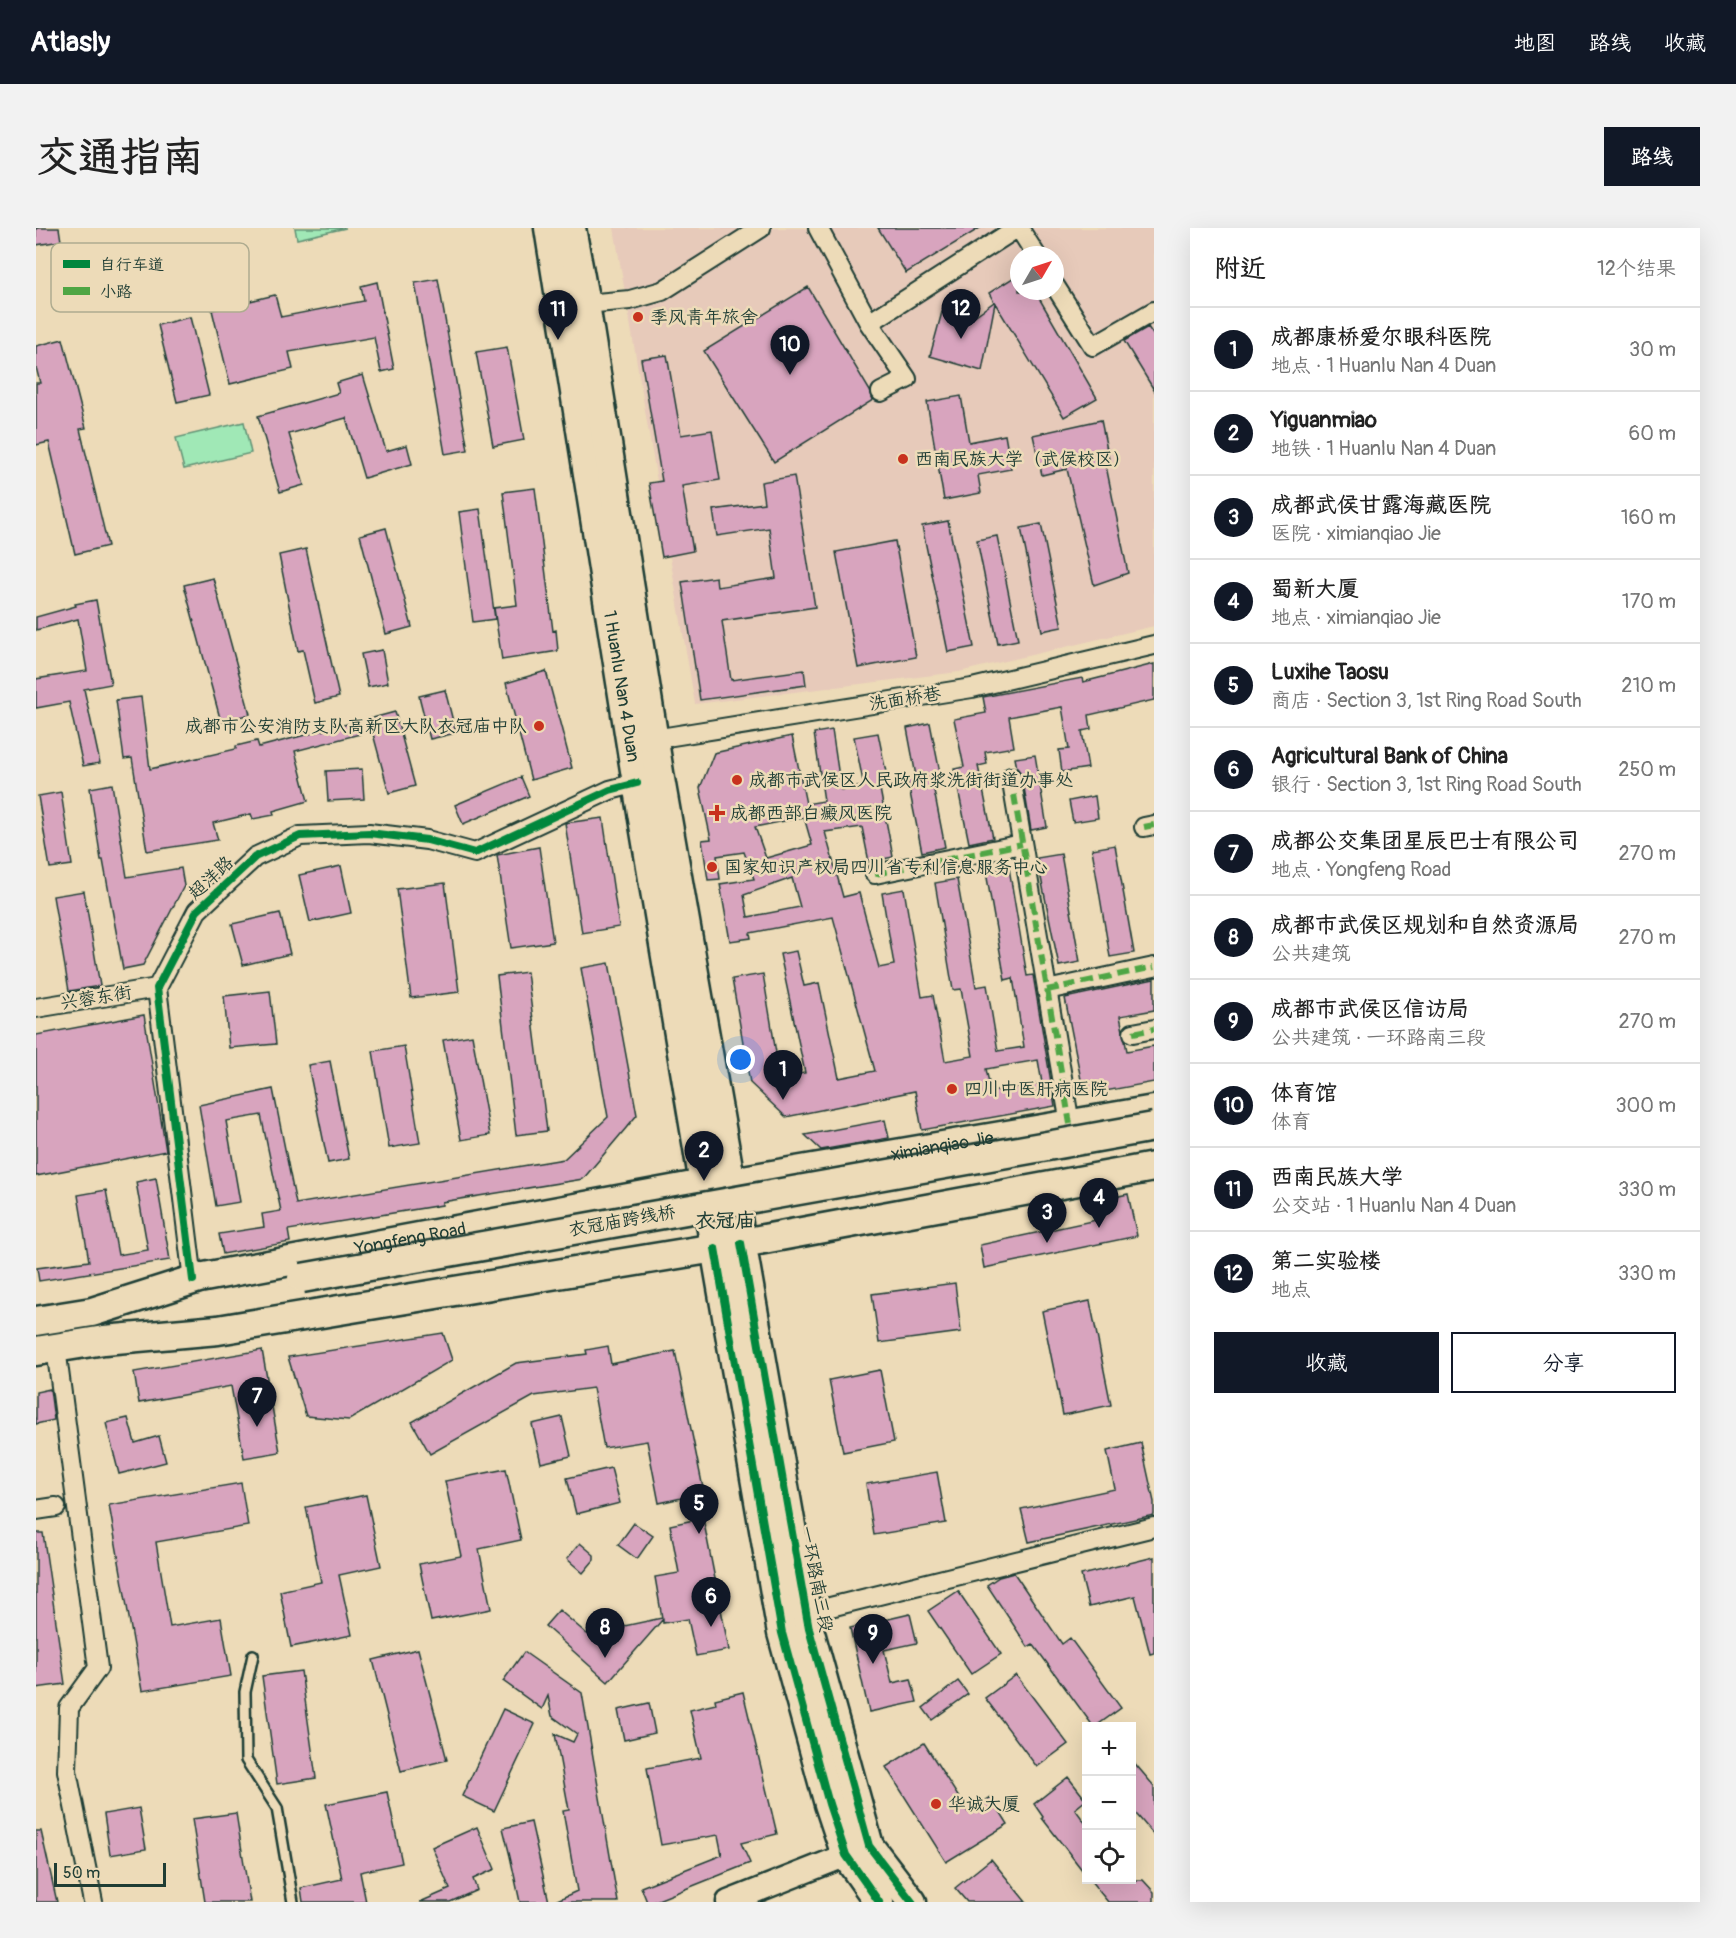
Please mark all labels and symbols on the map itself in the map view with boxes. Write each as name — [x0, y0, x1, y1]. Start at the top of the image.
legend — [51, 243, 249, 312]
north arrow — [1010, 246, 1064, 300]
text: 自行车道 — [100, 255, 164, 275]
text: 小路 — [100, 282, 132, 302]
pin: 12 — [942, 290, 980, 339]
pin: 11 — [538, 291, 578, 340]
place label: 季风青年旅舍 — [650, 306, 758, 329]
marker: 季风青年旅舍 — [631, 310, 645, 324]
pin: 10 — [770, 326, 810, 375]
place label: 西南民族大学（武侯校区） — [915, 448, 1131, 471]
marker: 西南民族大学（武侯校区） — [896, 452, 910, 466]
street label: 1 Huanlu Nan 4 Duan — [598, 609, 645, 764]
street label: 洗面桥巷 — [868, 682, 942, 716]
place label: 成都市公安消防支队高新区大队衣冠庙中队 — [185, 715, 527, 738]
marker: 成都市公安消防支队高新区大队衣冠庙中队 — [532, 719, 546, 733]
place label: 成都市武侯区人民政府浆洗街街道办事处 — [749, 769, 1073, 792]
marker: 成都市武侯区人民政府浆洗街街道办事处 — [730, 773, 744, 787]
place label: 成都西部白癜风医院 — [730, 802, 892, 825]
marker: 成都西部白癜风医院 — [708, 804, 726, 822]
street label: 超洋路 — [183, 851, 239, 905]
place label: 国家知识产权局四川省专利信息服务中心 — [724, 856, 1048, 879]
marker: 国家知识产权局四川省专利信息服务中心 — [705, 860, 719, 874]
street label: 兴蓉东街 — [59, 981, 133, 1015]
your location — [726, 1045, 755, 1074]
pin: 1 — [764, 1050, 802, 1100]
place label: 四川中医肝病医院 — [964, 1078, 1108, 1101]
marker: 四川中医肝病医院 — [945, 1082, 959, 1096]
street label: ximianqiao Jie — [889, 1126, 995, 1166]
pin: 2 — [684, 1132, 724, 1181]
pin: 4 — [1080, 1178, 1118, 1228]
pin: 3 — [1028, 1194, 1066, 1243]
street label: 衣冠庙跨线桥 — [567, 1200, 677, 1242]
district label: 衣冠庙 — [695, 1208, 755, 1233]
street label: Yongfeng Road — [352, 1217, 468, 1260]
pin: 7 — [238, 1378, 276, 1427]
pin: 5 — [680, 1484, 718, 1534]
street label: 一环路南三段 — [794, 1524, 838, 1634]
pin: 6 — [692, 1578, 730, 1627]
pin: 8 — [586, 1608, 624, 1658]
pin: 9 — [854, 1614, 892, 1664]
place label: 华诚大厦 — [948, 1793, 1020, 1816]
marker: 华诚大厦 — [929, 1797, 943, 1811]
scale bar — [54, 1860, 166, 1888]

